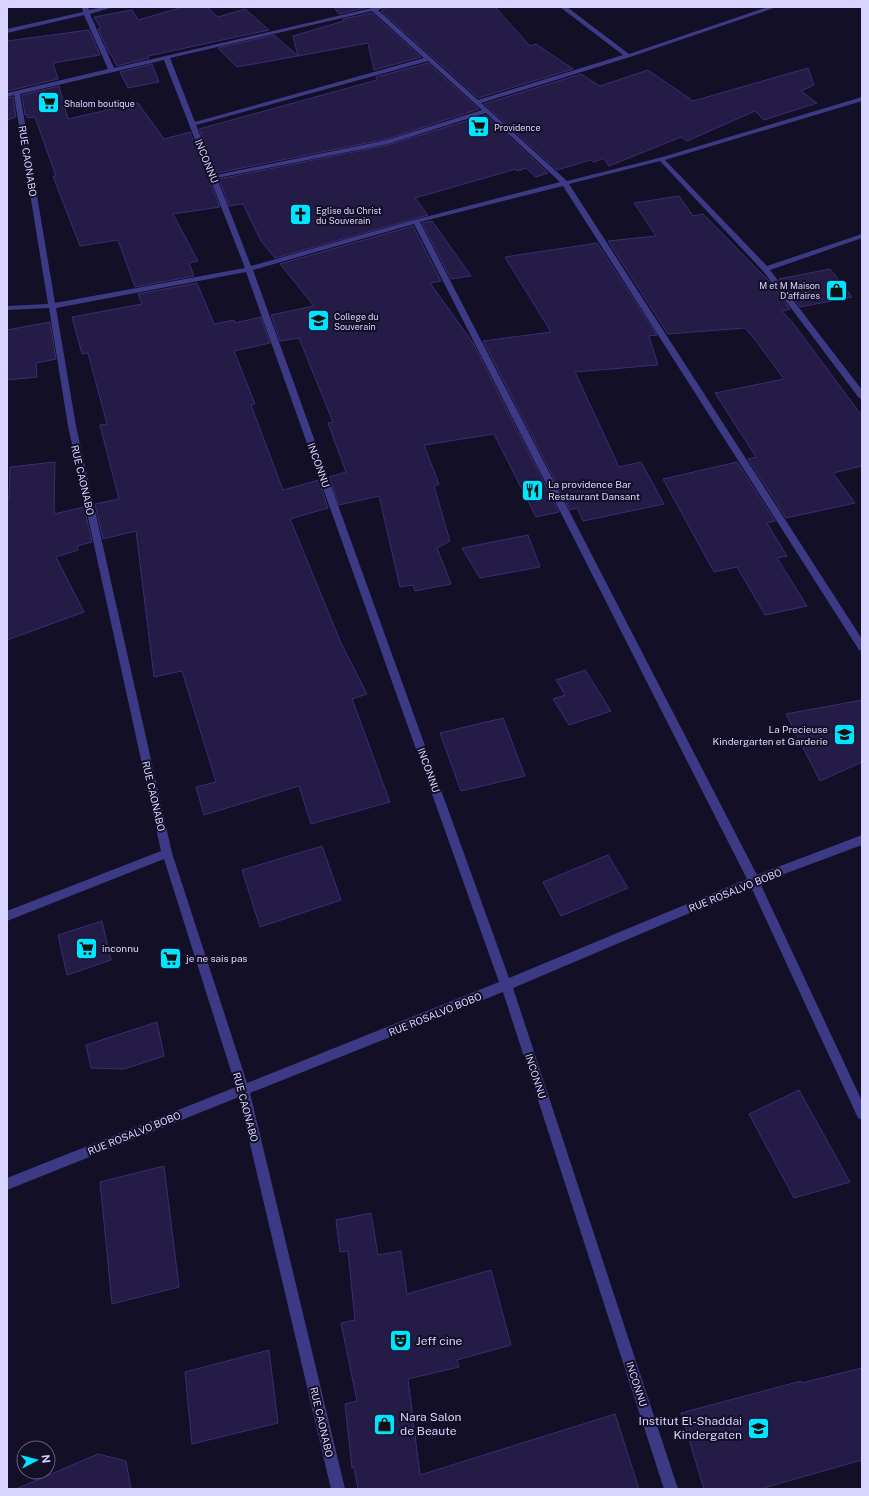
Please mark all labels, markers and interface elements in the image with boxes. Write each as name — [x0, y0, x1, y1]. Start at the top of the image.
supermarket icon: Shalom boutique — [35, 90, 61, 116]
place label: Shalom boutique — [64, 98, 135, 109]
supermarket icon: Providence — [465, 114, 491, 140]
place label: Providence — [494, 122, 541, 133]
street label: RUE CAONABO — [16, 125, 40, 197]
street label: INCONNU — [193, 137, 221, 185]
church icon: Eglise du Christ du Souverain — [287, 202, 313, 228]
place label: Eglise du Christ du Souverain — [316, 205, 382, 226]
shop icon: M et M Maison D'affaires — [823, 277, 849, 303]
place label: M et M Maison D'affaires — [759, 280, 820, 301]
school or university icon: College du Souverain — [305, 308, 331, 334]
place label: College du Souverain — [334, 311, 379, 332]
street label: INCONNU — [305, 441, 333, 489]
street label: RUE CAONABO — [69, 444, 97, 516]
restaurant icon: La providence Bar Restaurant Dansant — [520, 477, 546, 503]
place label: La providence Bar Restaurant Dansant — [548, 478, 640, 502]
school or university icon: La Precieuse Kindergarten et Garderie — [831, 722, 857, 748]
place label: La Precieuse Kindergarten et Garderie — [713, 723, 828, 747]
street label: INCONNU — [415, 746, 443, 794]
street label: RUE CAONABO — [140, 760, 168, 832]
street label: RUE ROSALVO BOBO — [687, 866, 783, 914]
supermarket icon: inconnu — [73, 935, 99, 961]
place label: inconnu — [102, 942, 139, 954]
supermarket icon: je ne sais pas — [157, 945, 183, 971]
place label: je ne sais pas — [185, 952, 247, 964]
street label: RUE ROSALVO BOBO — [387, 990, 483, 1038]
street label: INCONNU — [523, 1052, 549, 1100]
street label: RUE CAONABO — [231, 1071, 261, 1143]
street label: RUE ROSALVO BOBO — [86, 1109, 182, 1157]
theatre icon: Jeff cine — [388, 1328, 414, 1354]
place label: Jeff cine — [416, 1334, 463, 1348]
street label: INCONNU — [624, 1360, 650, 1408]
street label: RUE CAONABO — [308, 1386, 336, 1458]
place label: Nara Salon de Beaute — [400, 1410, 461, 1438]
shop icon: Nara Salon de Beaute — [371, 1411, 397, 1437]
place label: Institut El-Shaddai Kindergaten — [639, 1414, 742, 1442]
school or university icon: Institut El-Shaddai Kindergaten — [745, 1415, 771, 1441]
north arrow — [16, 1440, 56, 1480]
text: N — [39, 1454, 52, 1464]

